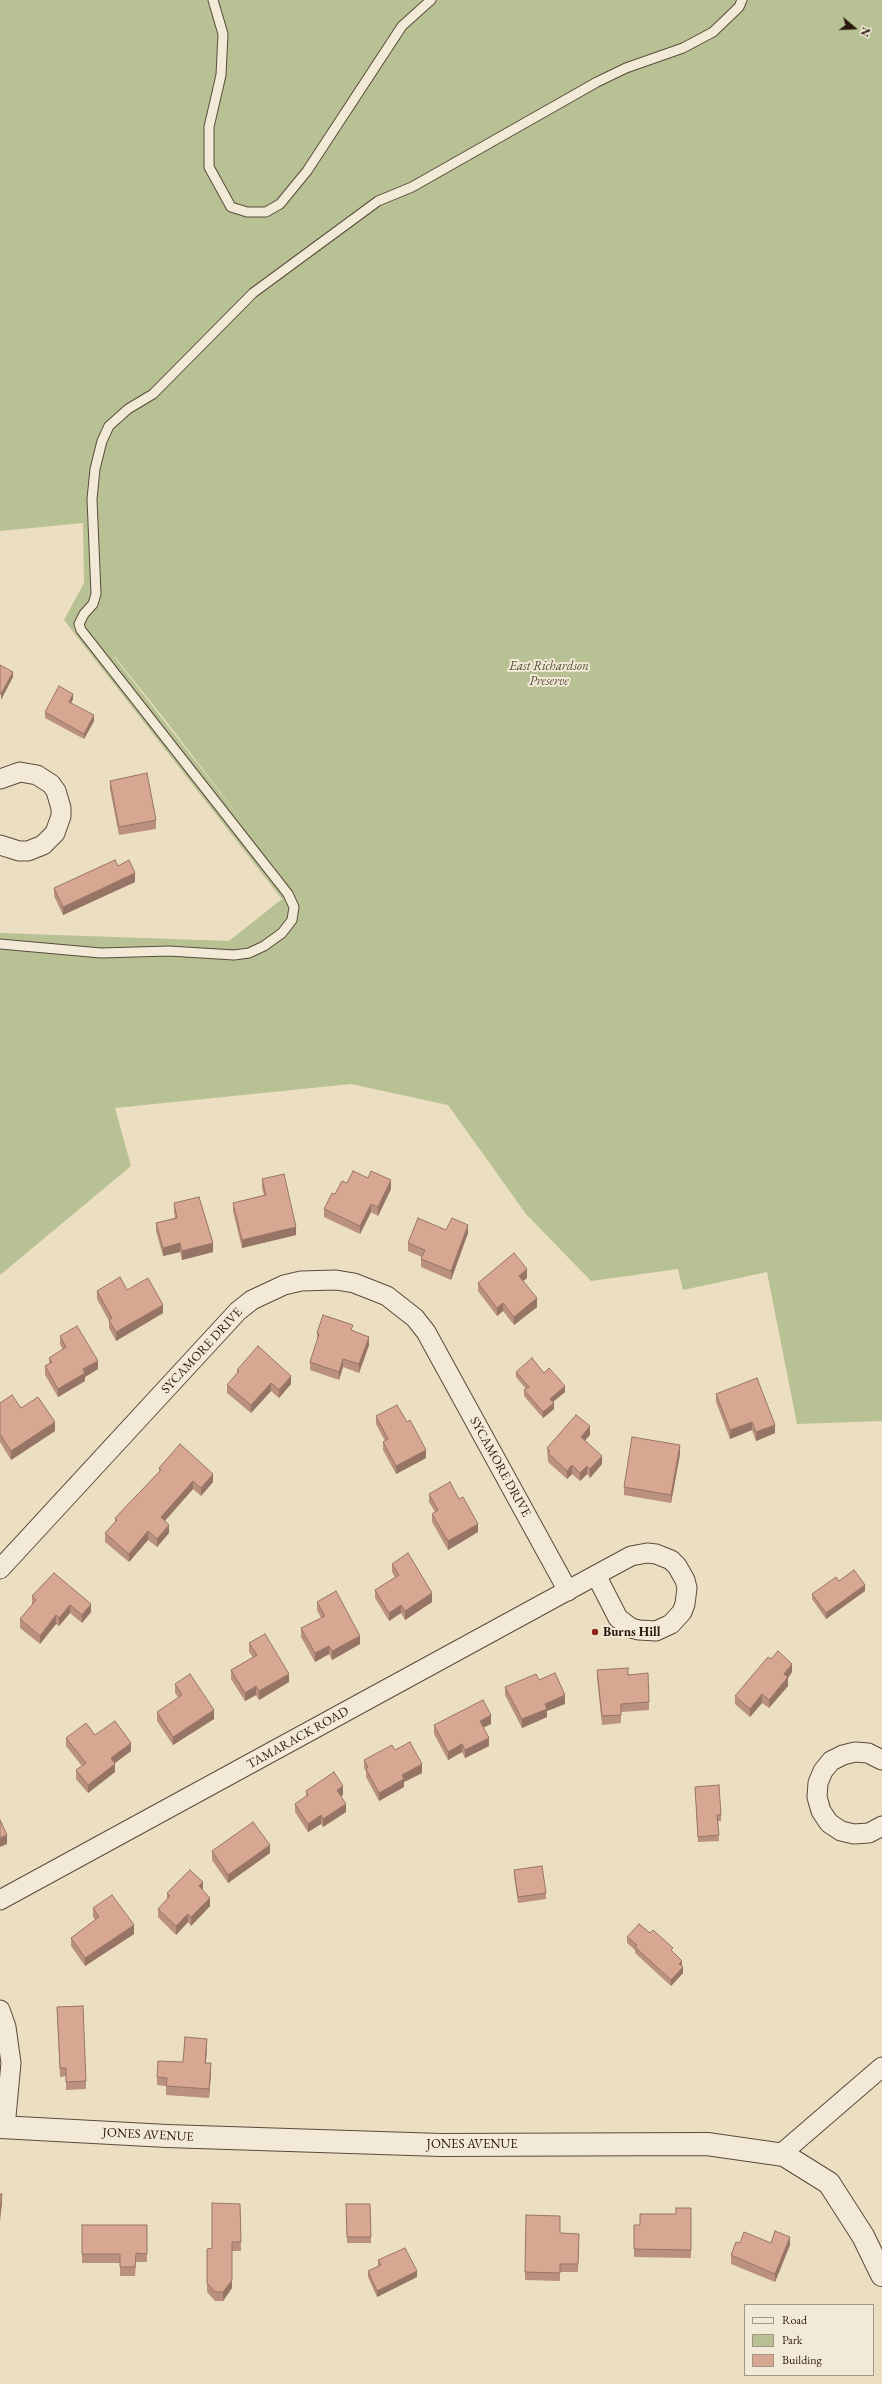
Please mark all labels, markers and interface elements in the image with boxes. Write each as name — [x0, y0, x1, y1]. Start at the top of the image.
north arrow — [834, 8, 874, 48]
text: N — [857, 25, 873, 38]
park label: East Richardson Preserve — [509, 658, 589, 689]
street label: SYCAMORE DRIVE — [158, 1305, 246, 1397]
street label: SYCAMORE DRIVE — [466, 1414, 534, 1520]
place label: Burns Hill — [603, 1624, 660, 1640]
marker: Burns Hill — [590, 1627, 600, 1637]
street label: TAMARACK ROAD — [244, 1704, 352, 1772]
street label: JONES AVENUE — [102, 2125, 194, 2145]
street label: JONES AVENUE — [426, 2136, 518, 2152]
legend — [744, 2304, 874, 2376]
text: Road — [782, 2312, 807, 2328]
text: Park — [782, 2332, 802, 2348]
text: Building — [782, 2352, 822, 2368]

